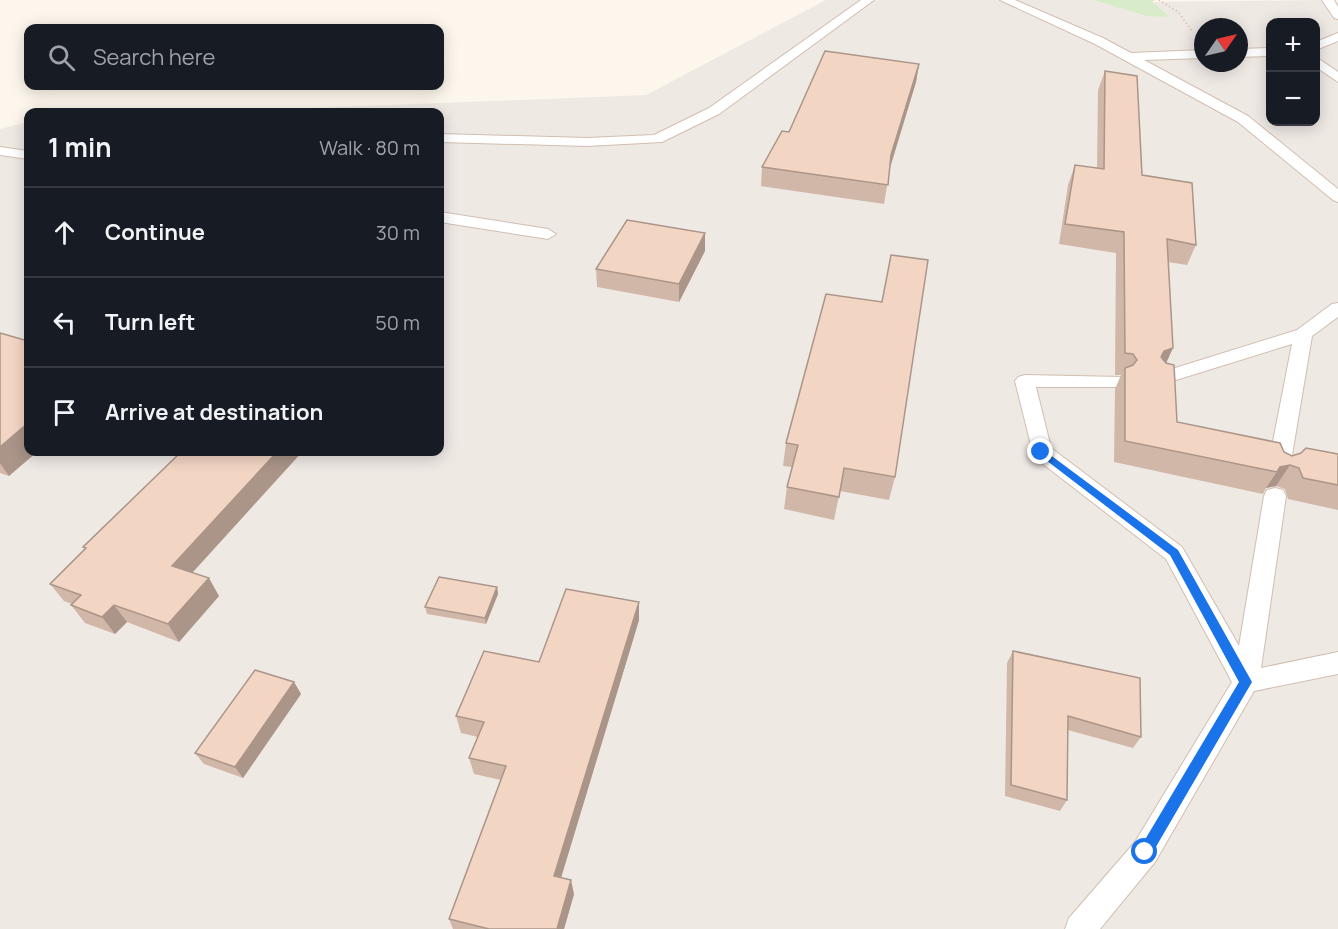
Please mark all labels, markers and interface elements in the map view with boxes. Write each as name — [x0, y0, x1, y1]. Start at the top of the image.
north arrow — [1194, 18, 1248, 72]
map controls — [1266, 18, 1320, 126]
button: + — [1266, 18, 1320, 72]
search box — [24, 24, 444, 90]
icon: search — [45, 41, 78, 74]
text: Search here — [93, 42, 215, 72]
button: − — [1266, 72, 1320, 126]
text: 1 min — [48, 129, 112, 165]
text: Walk · 80 m — [319, 134, 420, 161]
icon: ahead — [48, 216, 81, 249]
text: Continue — [105, 217, 205, 247]
text: 30 m — [376, 219, 420, 246]
icon: left — [48, 306, 81, 339]
text: Turn left — [105, 307, 195, 337]
text: 50 m — [375, 309, 420, 336]
icon: arrive — [48, 396, 81, 429]
text: Arrive at destination — [105, 397, 323, 427]
route end — [1027, 438, 1053, 464]
route start — [1131, 838, 1157, 864]

